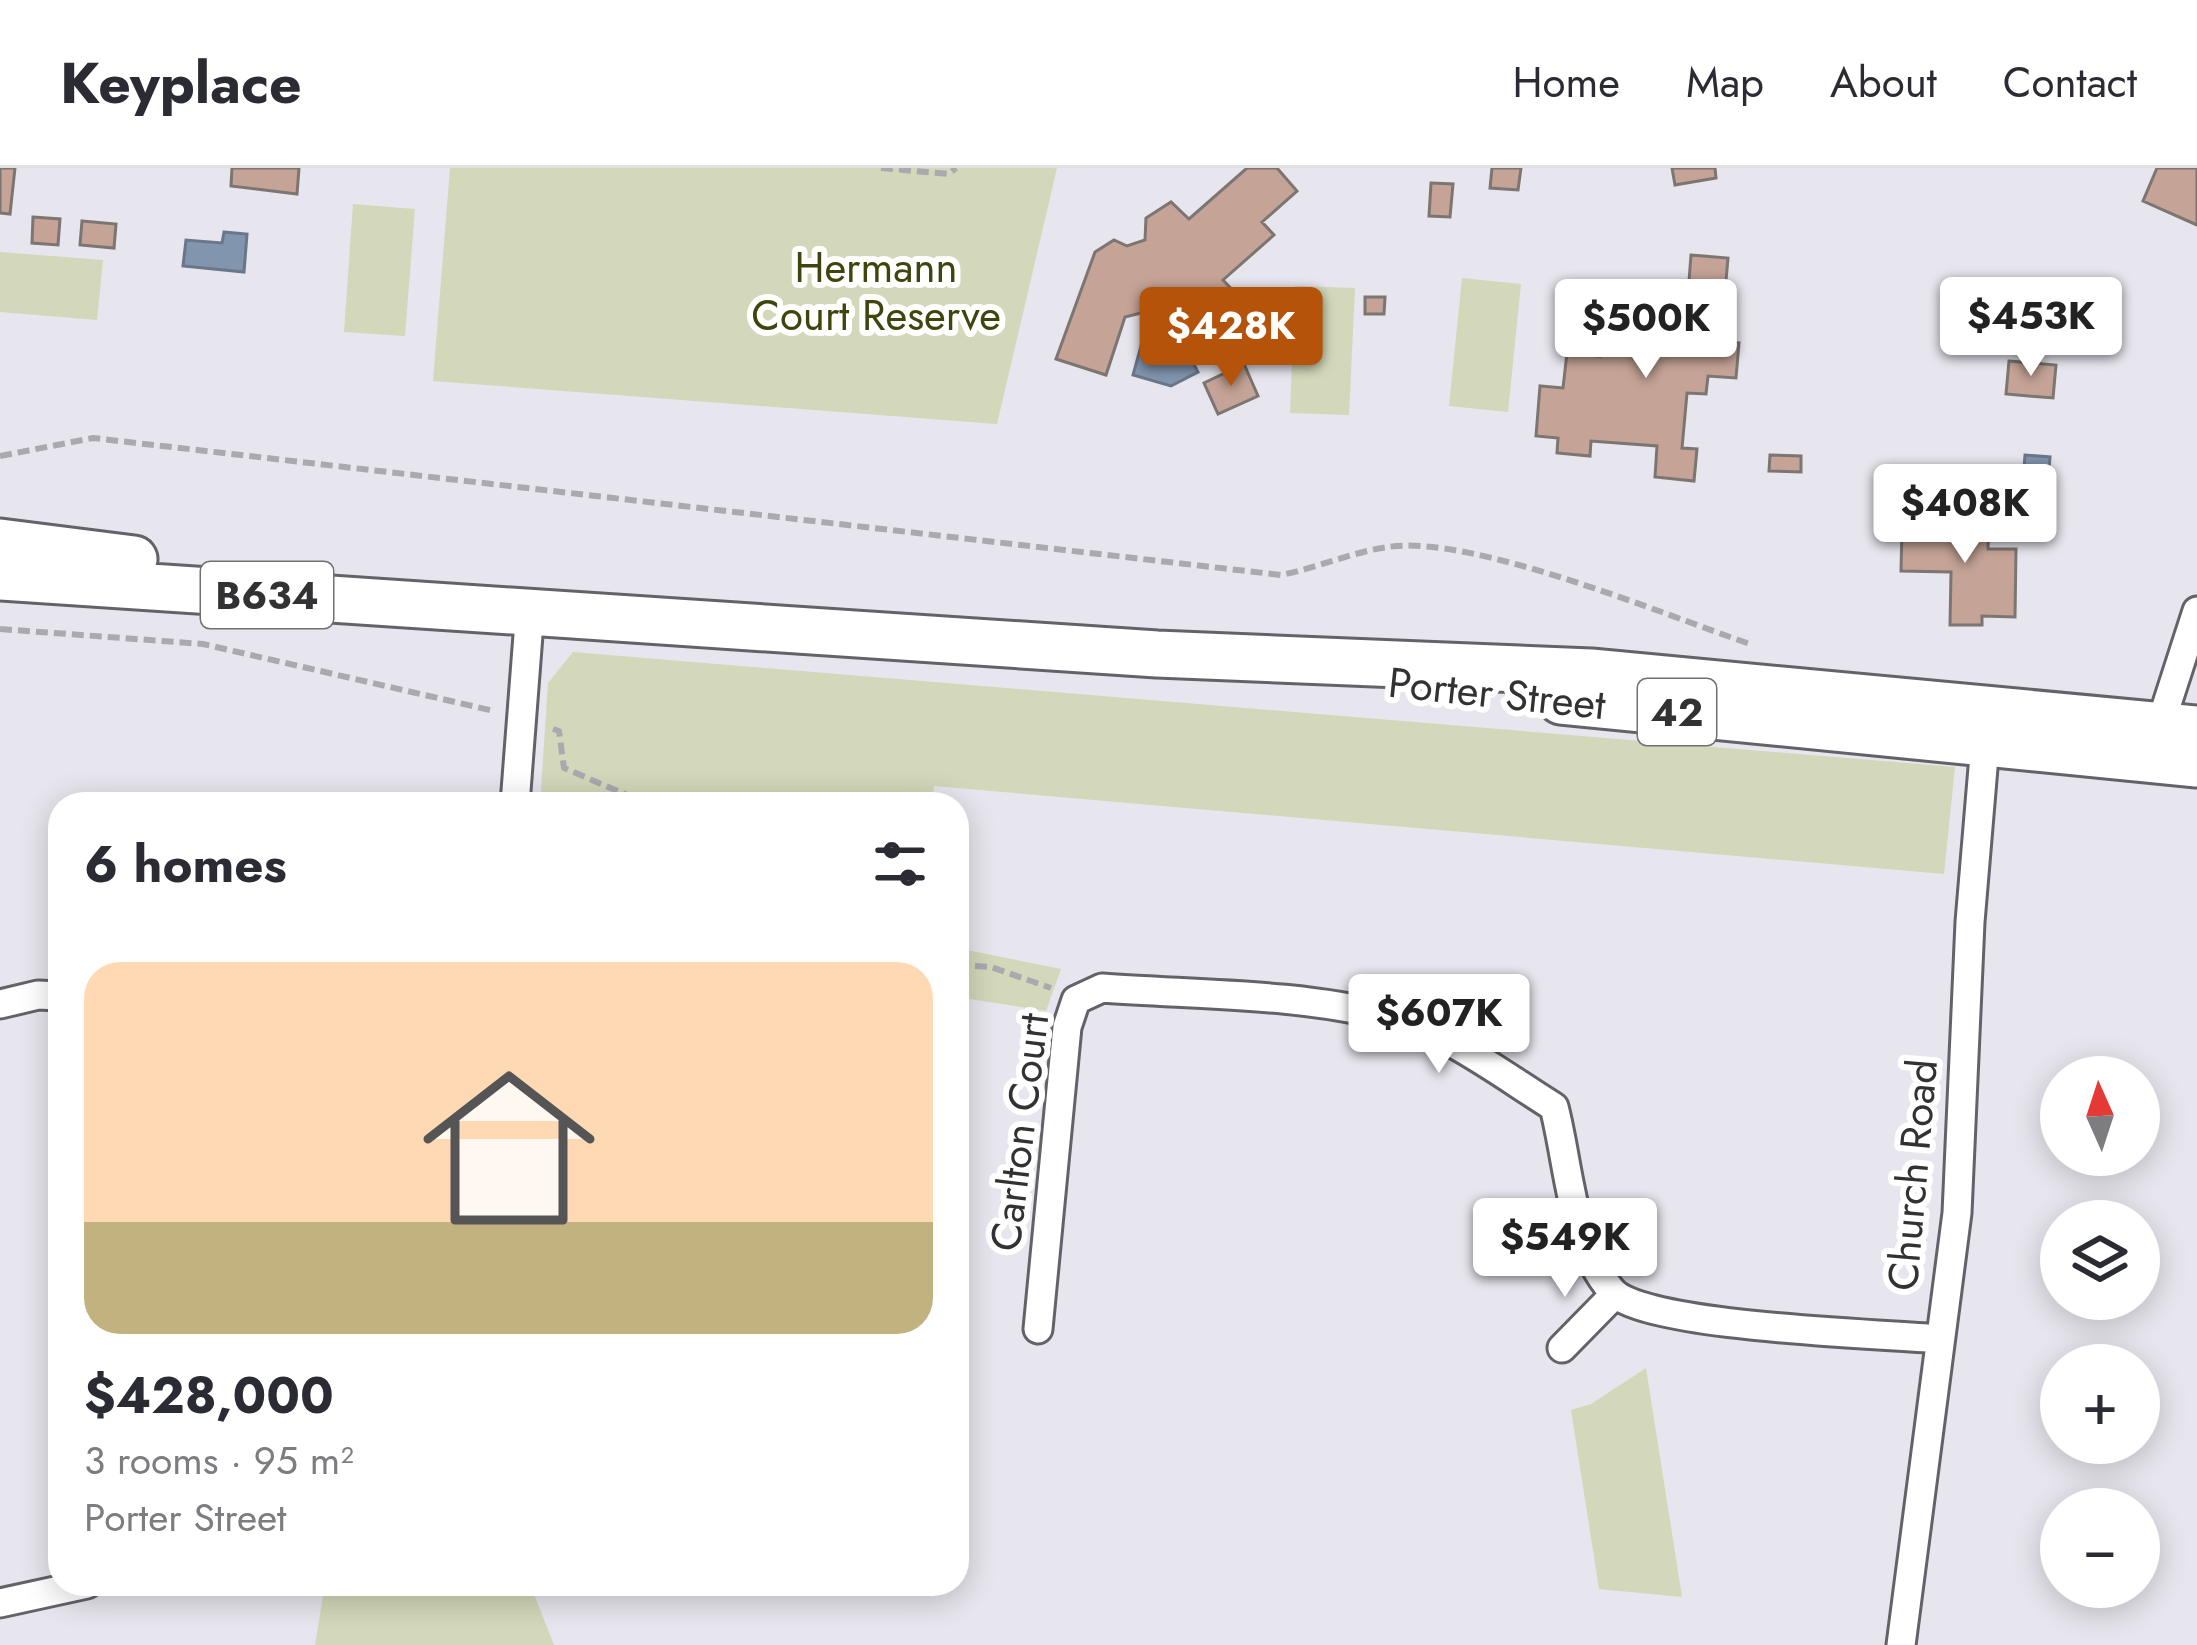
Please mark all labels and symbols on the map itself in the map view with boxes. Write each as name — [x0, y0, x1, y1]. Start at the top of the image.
park label: Hermann Court Reserve — [751, 237, 1001, 346]
pin: $453K — [1947, 277, 2115, 379]
pin: $500K — [1562, 279, 1730, 381]
pin: $428K — [1147, 287, 1315, 389]
pin: $408K — [1881, 464, 2049, 566]
road number: B634 — [201, 562, 333, 628]
street label: Porter Street — [1385, 652, 1609, 735]
road number: 42 — [1638, 679, 1716, 745]
pin: $607K — [1355, 974, 1523, 1076]
street label: Carlton Court — [975, 1010, 1064, 1254]
north arrow — [2040, 1056, 2160, 1176]
street label: Church Road — [1872, 1057, 1953, 1293]
pin: $549K — [1481, 1198, 1649, 1300]

